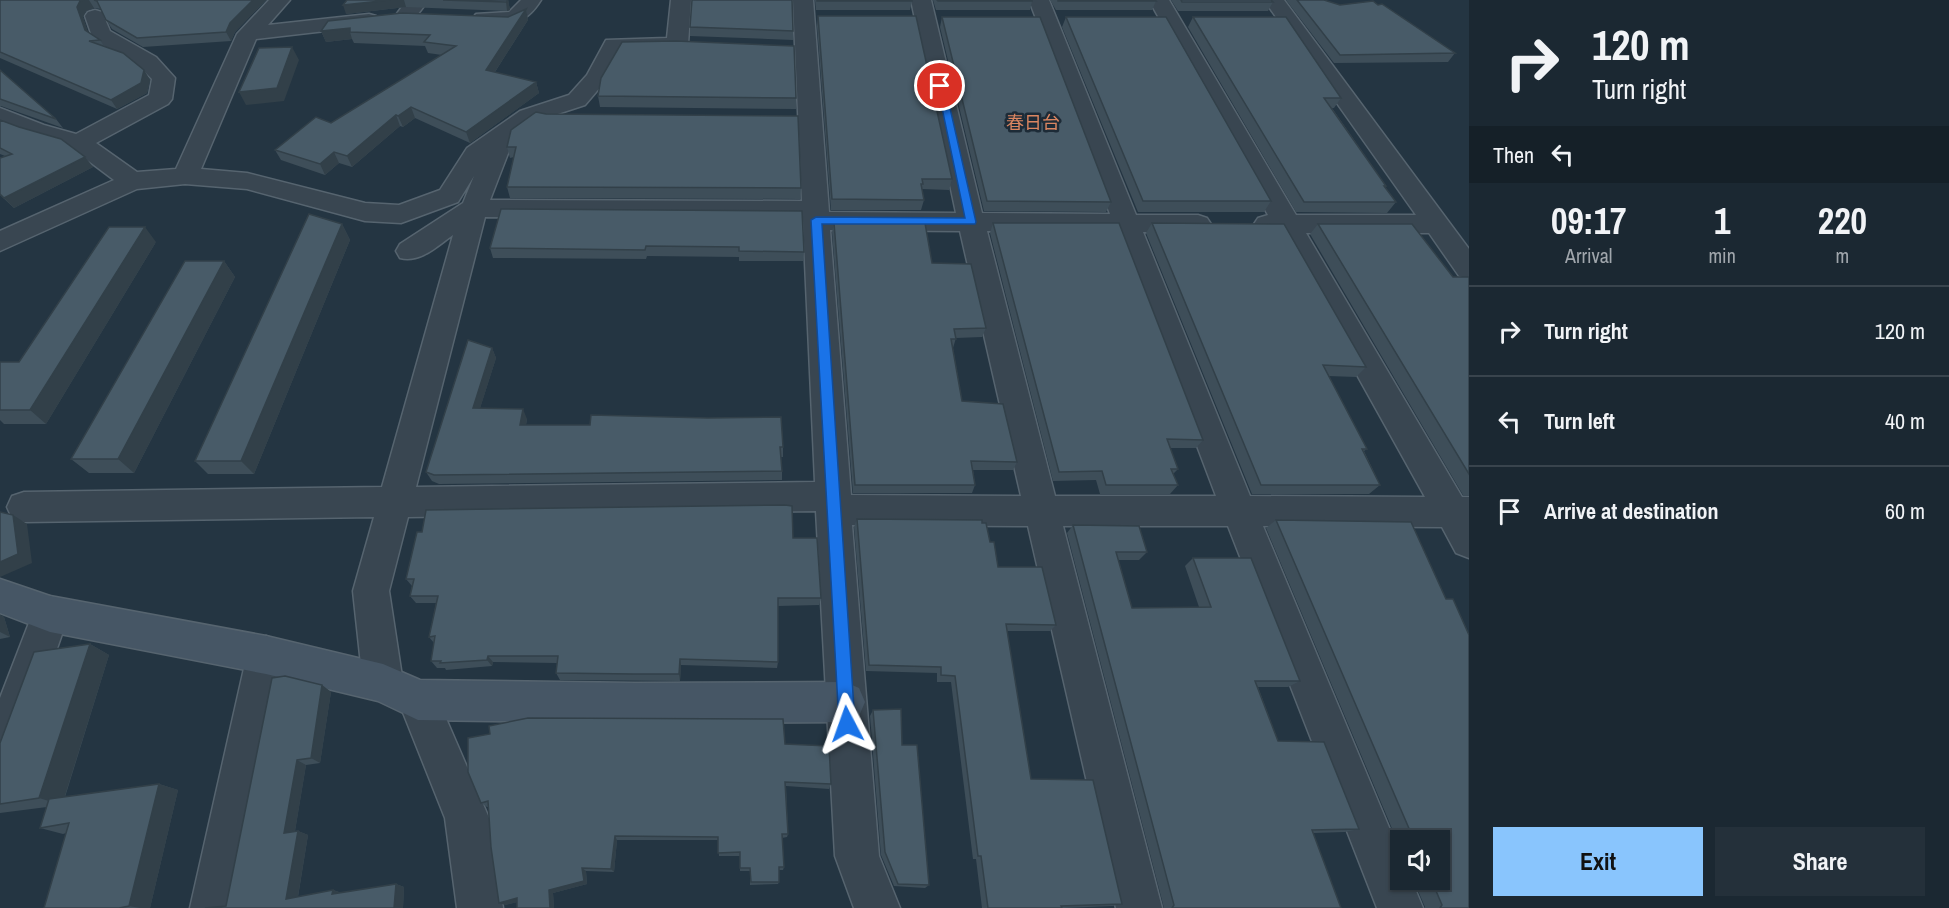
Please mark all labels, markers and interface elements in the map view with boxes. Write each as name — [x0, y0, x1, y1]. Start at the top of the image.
text: 120 m — [1592, 17, 1690, 73]
icon: right — [1493, 24, 1571, 102]
pin — [914, 60, 965, 111]
icon: arrive — [923, 69, 956, 102]
text: Turn right — [1592, 71, 1686, 107]
district label: 春日台 — [1006, 110, 1060, 135]
icon: left — [1546, 138, 1579, 171]
text: Then — [1493, 140, 1534, 170]
text: 09:17 — [1551, 197, 1626, 245]
text: 1 — [1714, 197, 1730, 245]
text: 220 — [1818, 197, 1867, 245]
text: Arrival — [1565, 242, 1612, 269]
text: min — [1708, 242, 1736, 269]
text: m — [1836, 242, 1849, 269]
icon: right — [1493, 315, 1526, 348]
text: Turn right — [1544, 316, 1628, 346]
text: 120 m — [1875, 316, 1925, 346]
icon: left — [1493, 405, 1526, 438]
text: Turn left — [1544, 406, 1615, 436]
text: 40 m — [1885, 406, 1925, 436]
icon: arrive — [1493, 495, 1526, 528]
text: Arrive at destination — [1544, 496, 1718, 526]
text: 60 m — [1885, 496, 1925, 526]
position arrow — [815, 692, 879, 756]
button: Exit — [1493, 827, 1703, 896]
button: Share — [1715, 827, 1925, 896]
map controls — [1390, 830, 1450, 890]
button: sound — [1390, 830, 1450, 890]

